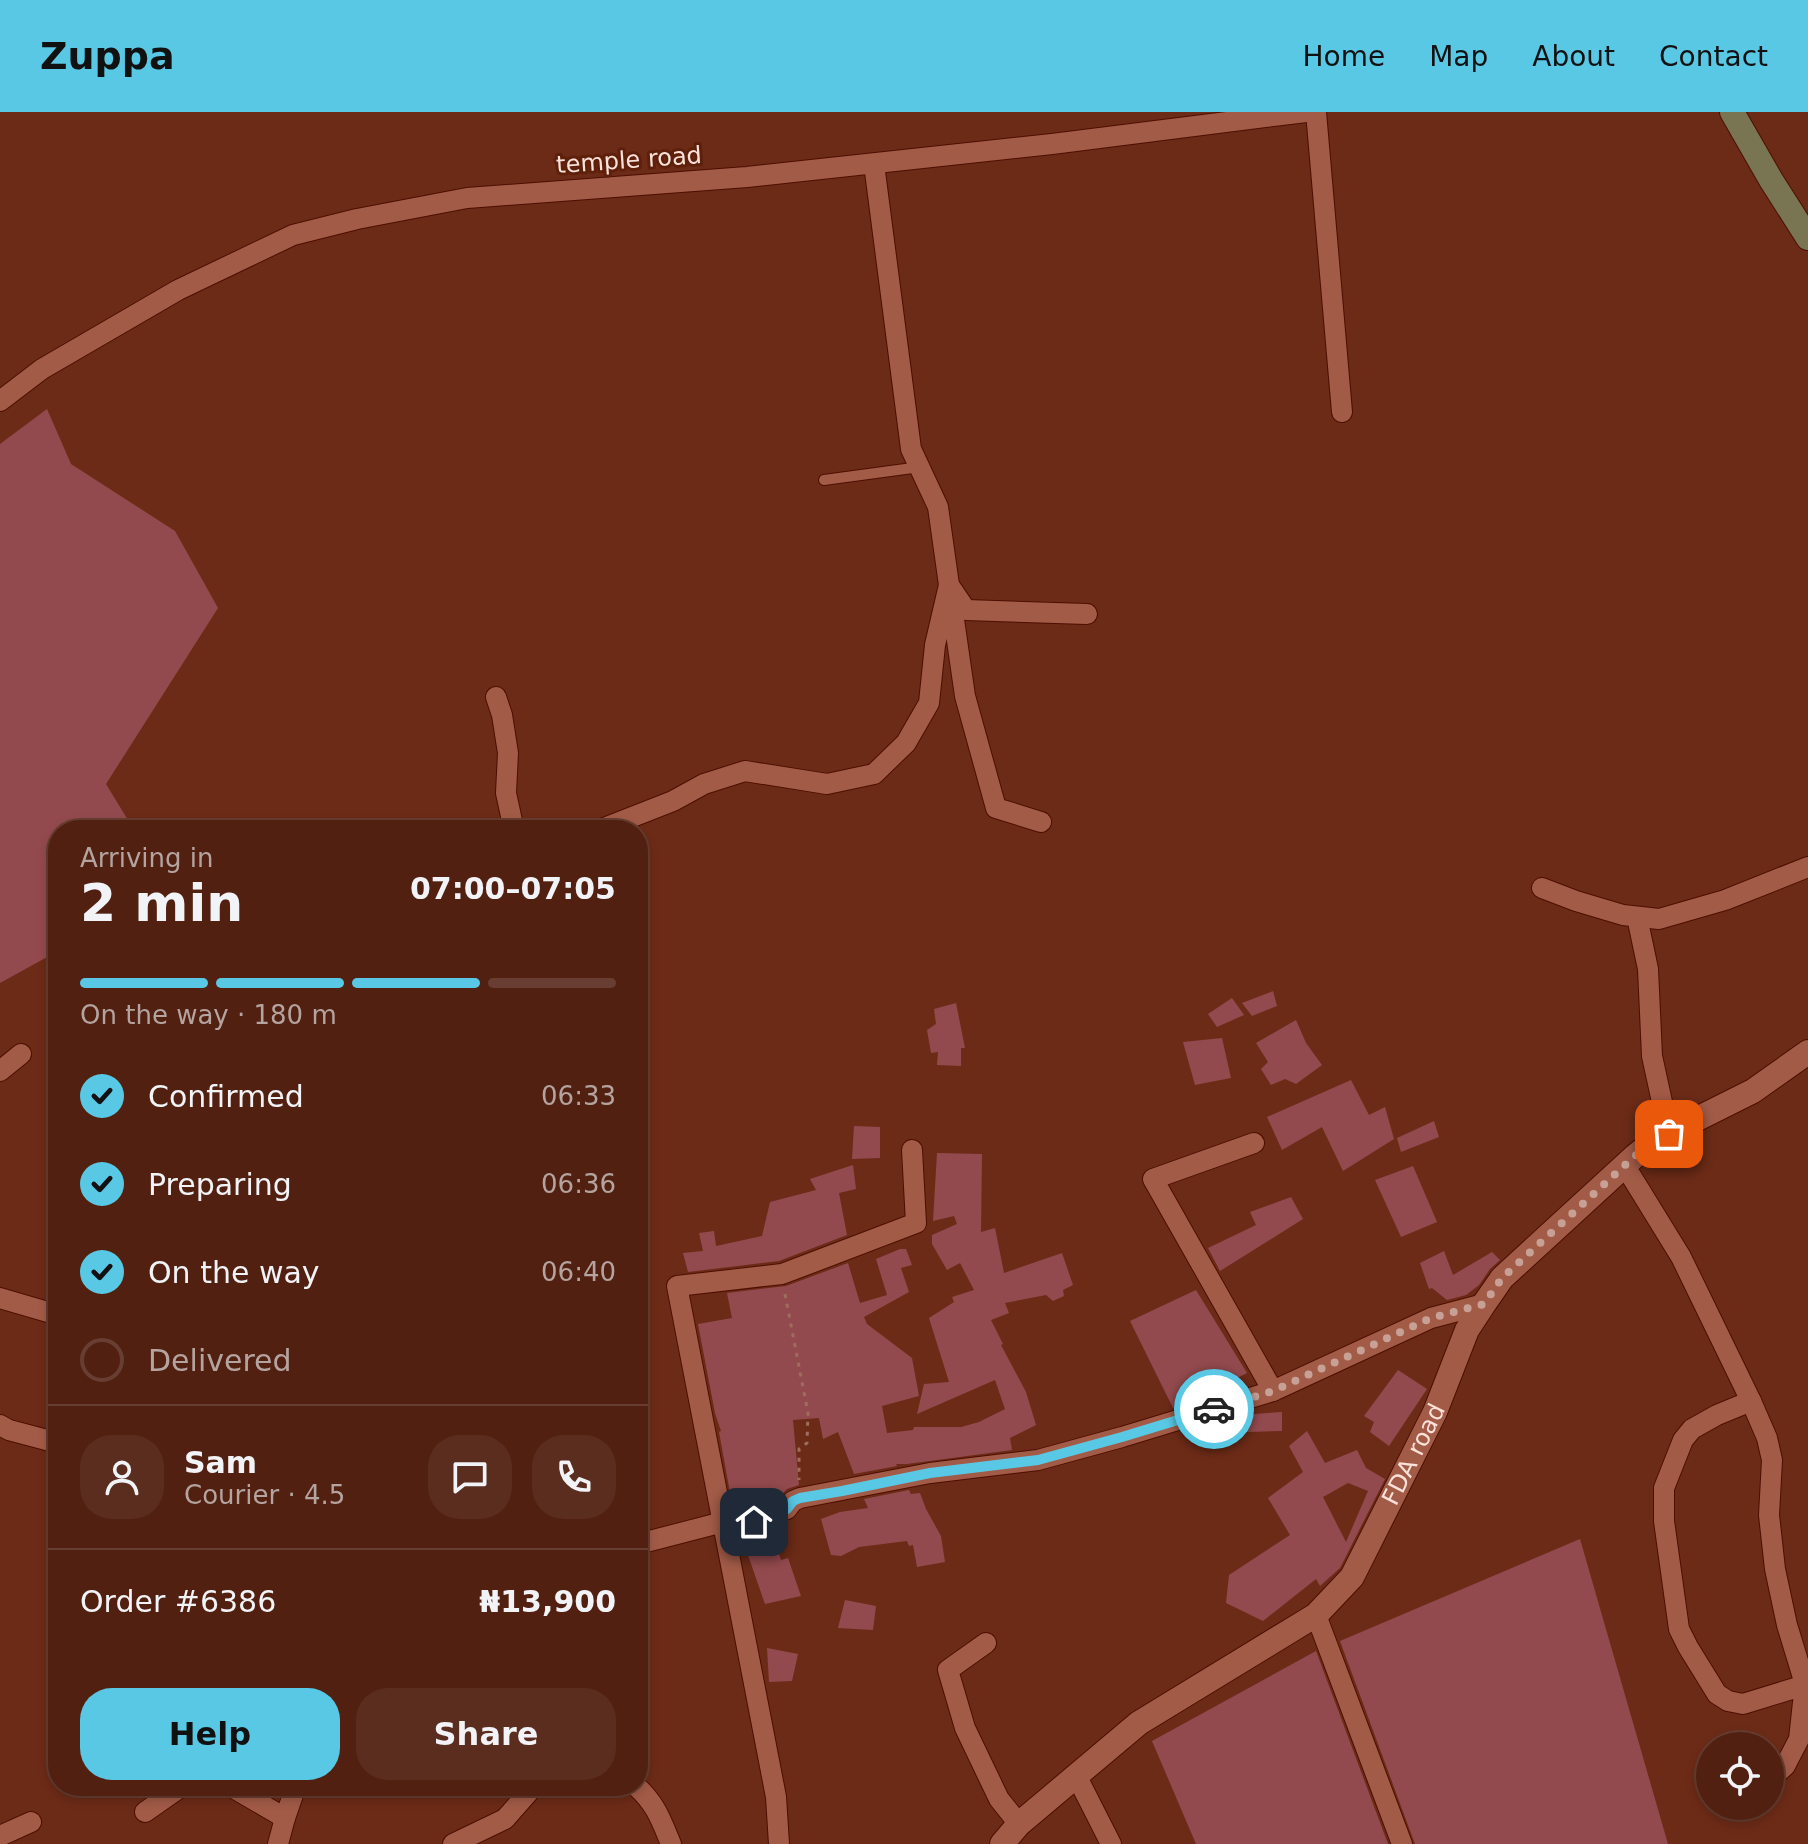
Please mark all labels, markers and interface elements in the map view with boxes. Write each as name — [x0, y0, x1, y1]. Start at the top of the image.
text: Zuppa — [40, 34, 175, 78]
text: Home — [1302, 40, 1385, 73]
text: Map — [1429, 40, 1488, 73]
text: About — [1532, 40, 1615, 73]
text: Contact — [1659, 40, 1768, 73]
street label: temple road — [555, 141, 703, 179]
text: Arriving in — [80, 843, 214, 873]
text: 07:00–07:05 — [410, 871, 616, 906]
text: 2 min — [80, 873, 243, 933]
text: On the way · 180 m — [80, 1000, 337, 1030]
icon: check — [80, 1074, 124, 1118]
text: Confirmed — [148, 1079, 304, 1114]
text: 06:33 — [541, 1081, 616, 1111]
pin — [1635, 1100, 1703, 1168]
icon: bag — [1647, 1112, 1691, 1156]
icon: check — [80, 1162, 124, 1206]
text: Preparing — [148, 1167, 292, 1202]
text: 06:36 — [541, 1169, 616, 1199]
icon: check — [80, 1250, 124, 1294]
text: On the way — [148, 1255, 320, 1290]
text: 06:40 — [541, 1257, 616, 1287]
text: Delivered — [148, 1343, 292, 1378]
courier — [1174, 1369, 1254, 1449]
icon: car — [1192, 1387, 1236, 1431]
street label: FDA road — [1376, 1399, 1451, 1510]
button: person — [80, 1435, 164, 1519]
button: chat — [428, 1435, 512, 1519]
button: phone — [532, 1435, 616, 1519]
text: Sam — [184, 1445, 257, 1480]
text: Courier · 4.5 — [184, 1480, 345, 1510]
pin — [720, 1488, 788, 1556]
icon: home — [732, 1500, 776, 1544]
text: Order #6386 — [80, 1584, 276, 1619]
text: ₦13,900 — [479, 1584, 616, 1619]
button: Help — [80, 1688, 340, 1780]
button: Share — [356, 1688, 616, 1780]
map controls — [1696, 1732, 1784, 1820]
button: locate — [1696, 1732, 1784, 1820]

